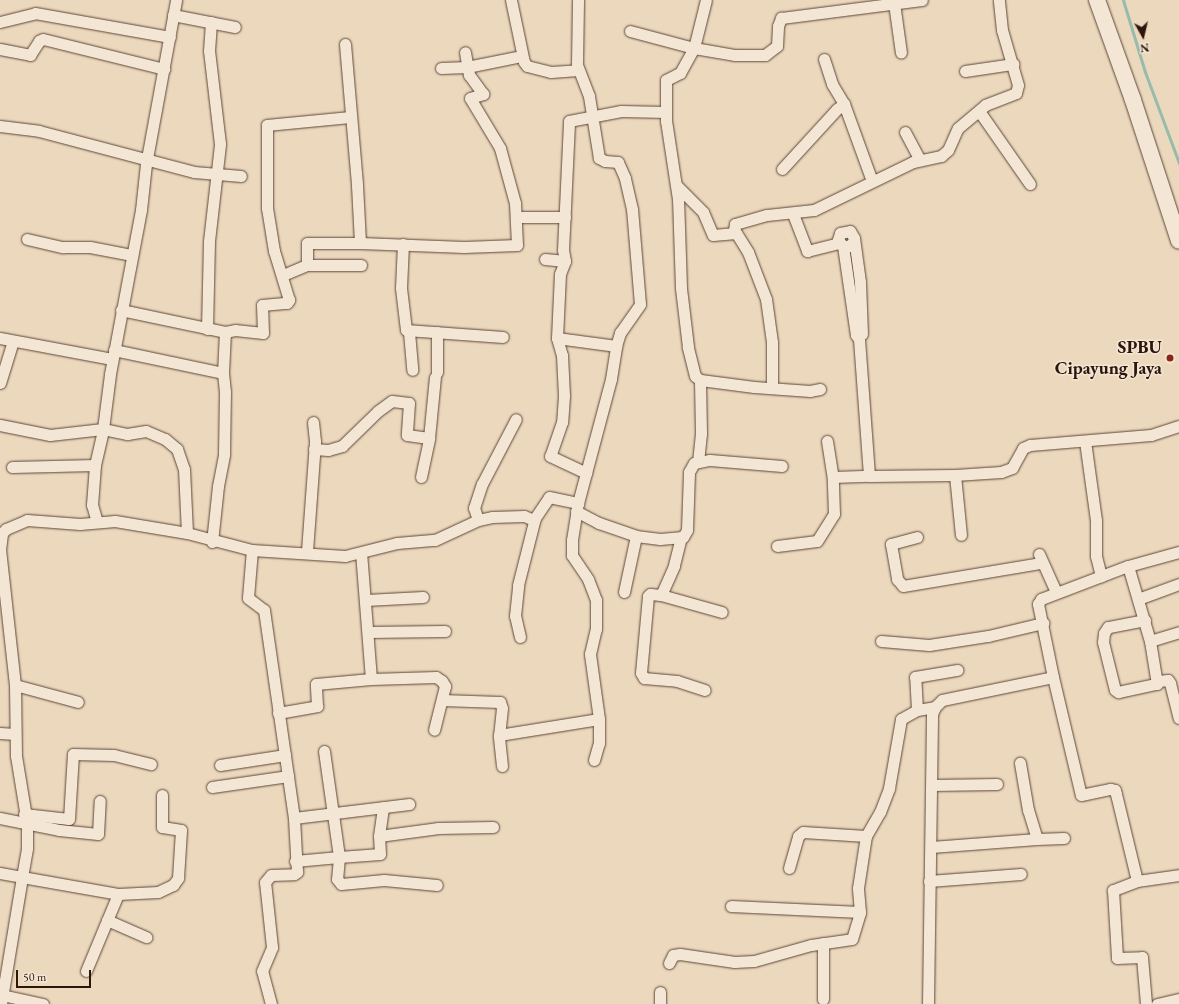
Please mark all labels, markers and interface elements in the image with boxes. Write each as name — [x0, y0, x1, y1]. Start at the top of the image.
north arrow — [1123, 16, 1163, 56]
text: N — [1139, 40, 1150, 55]
place label: SPBU Cipayung Jaya — [1055, 337, 1162, 380]
marker: SPBU Cipayung Jaya — [1165, 353, 1175, 363]
scale bar — [18, 962, 93, 988]
text: 50 m — [23, 969, 46, 985]

